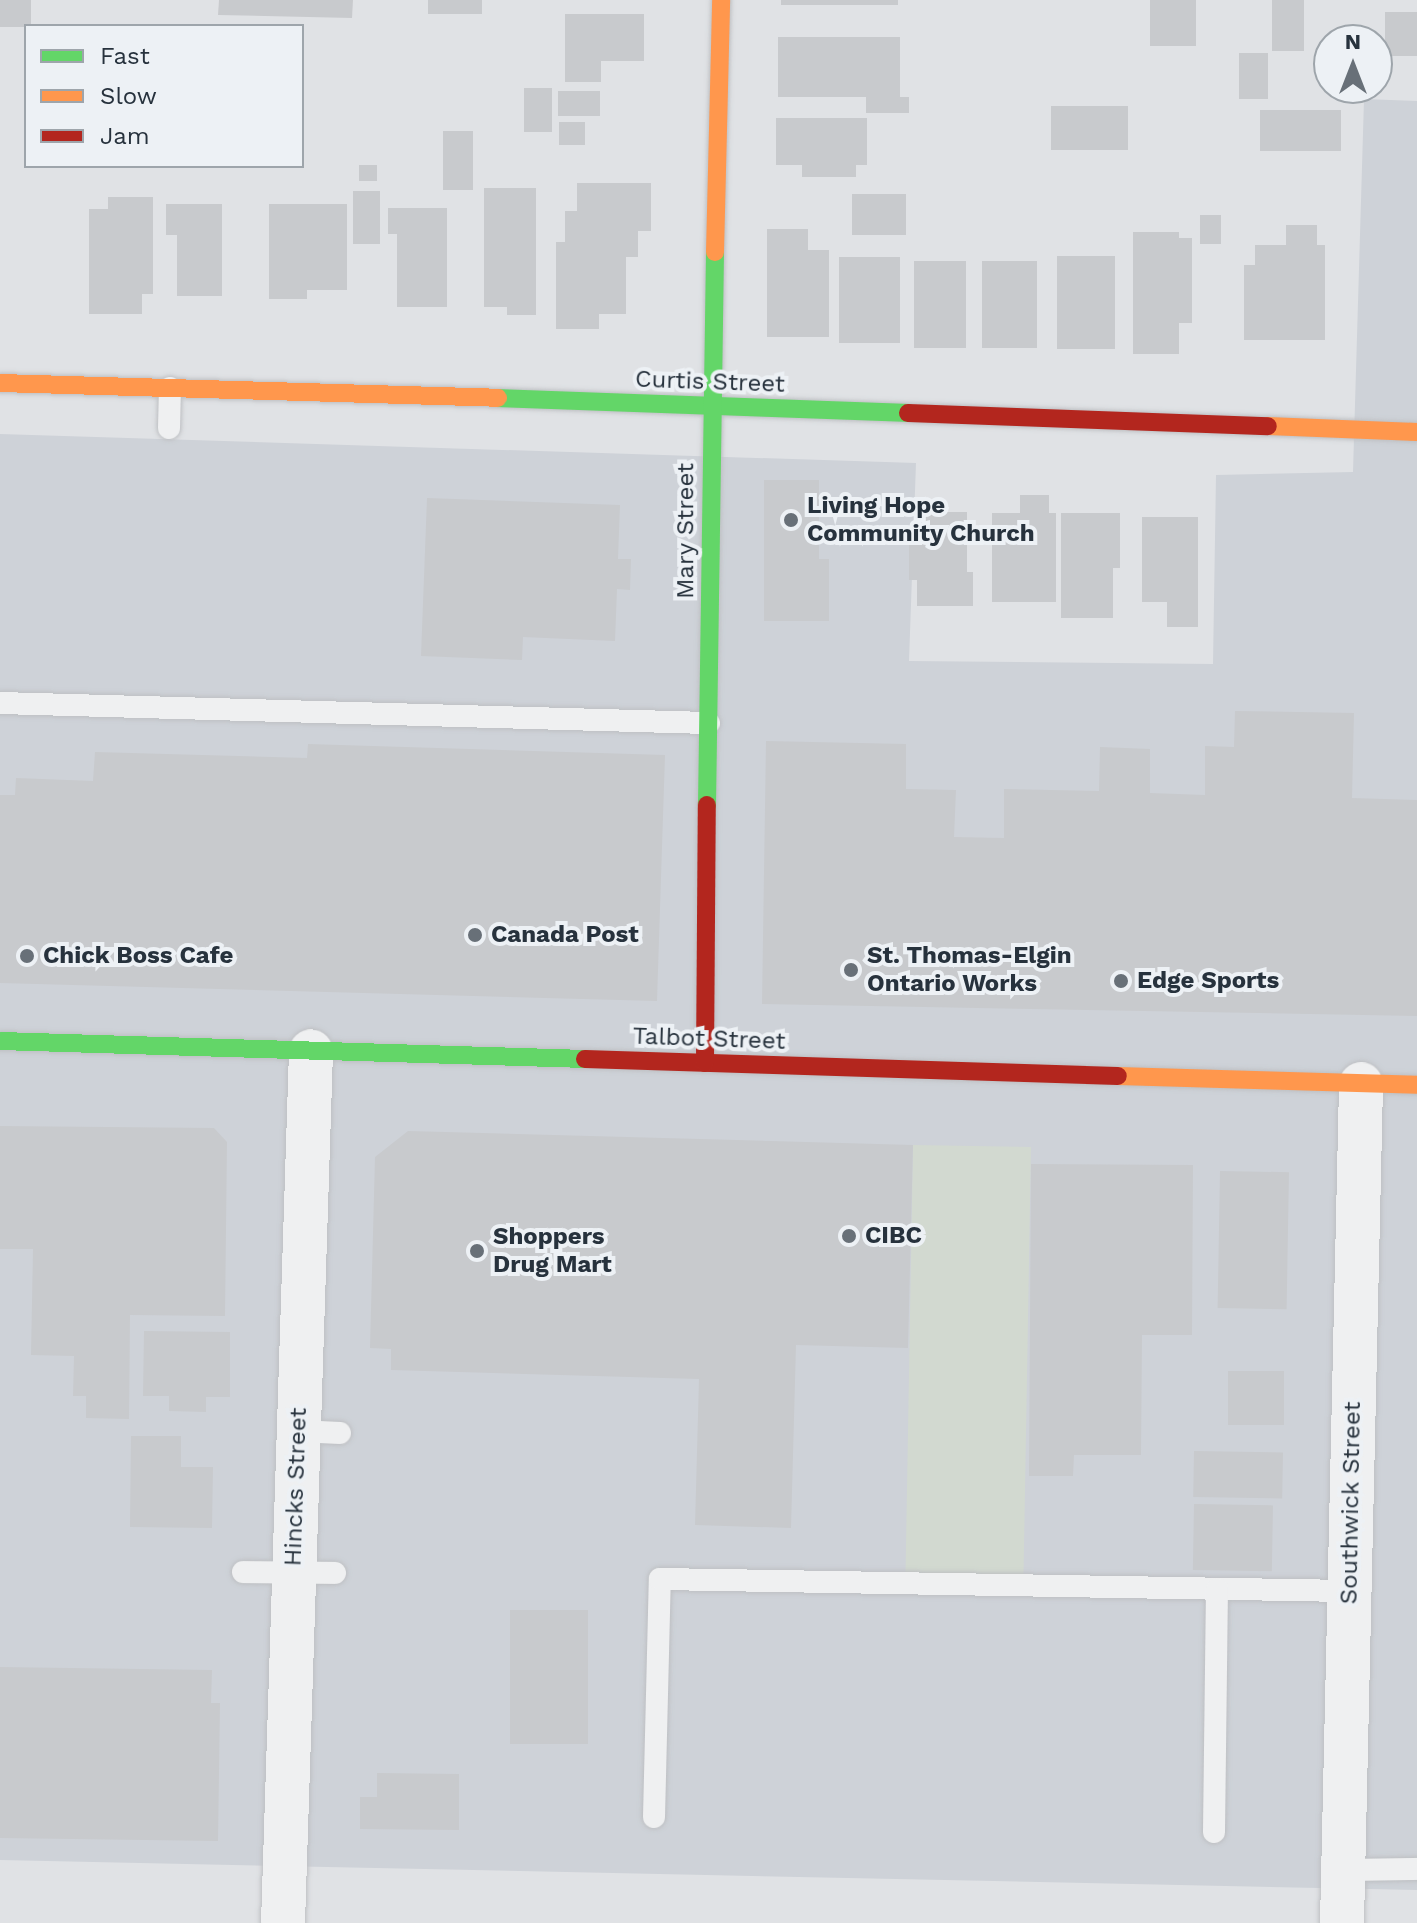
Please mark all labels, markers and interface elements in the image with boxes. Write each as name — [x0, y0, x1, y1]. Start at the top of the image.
legend — [24, 24, 304, 168]
north arrow — [1313, 24, 1393, 104]
text: N — [1345, 29, 1361, 54]
text: Fast — [100, 42, 150, 70]
text: Slow — [100, 82, 157, 110]
text: Jam — [100, 122, 150, 150]
street label: Curtis Street — [635, 365, 785, 399]
street label: Mary Street — [672, 463, 700, 599]
place label: Living Hope Community Church — [807, 492, 1035, 548]
marker: Living Hope Community Church — [782, 511, 800, 529]
place label: Canada Post — [491, 921, 639, 949]
marker: Canada Post — [466, 926, 484, 944]
place label: Chick Boss Cafe — [43, 942, 234, 970]
place label: St. Thomas-Elgin Ontario Works — [867, 942, 1072, 998]
marker: Chick Boss Cafe — [18, 947, 36, 965]
marker: St. Thomas-Elgin Ontario Works — [842, 961, 860, 979]
place label: Edge Sports — [1137, 967, 1279, 995]
marker: Edge Sports — [1112, 972, 1130, 990]
street label: Talbot Street — [632, 1022, 786, 1056]
place label: CIBC — [865, 1222, 922, 1250]
place label: Shoppers Drug Mart — [493, 1223, 612, 1279]
marker: CIBC — [840, 1227, 858, 1245]
marker: Shoppers Drug Mart — [468, 1242, 486, 1260]
street label: Southwick Street — [1335, 1401, 1367, 1605]
street label: Hincks Street — [279, 1407, 313, 1567]

